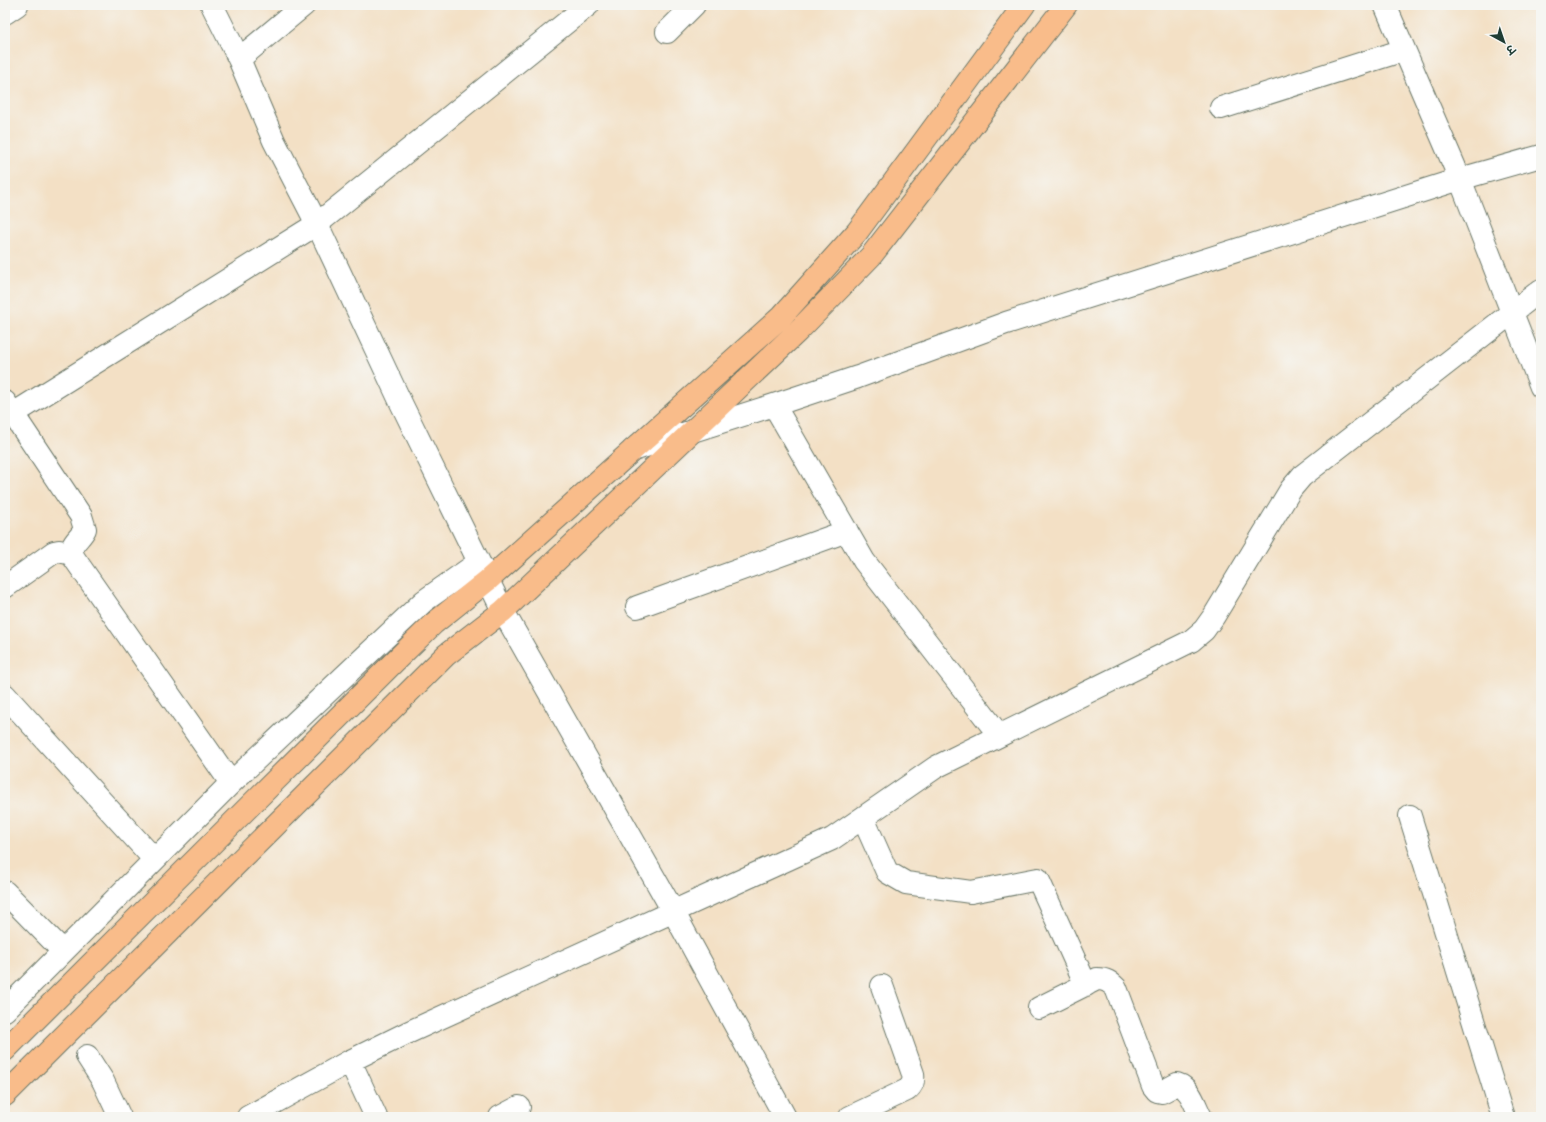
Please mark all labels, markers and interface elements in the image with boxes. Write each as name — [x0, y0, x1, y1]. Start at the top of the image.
north arrow — [1484, 22, 1524, 62]
text: उ — [1502, 41, 1519, 58]

